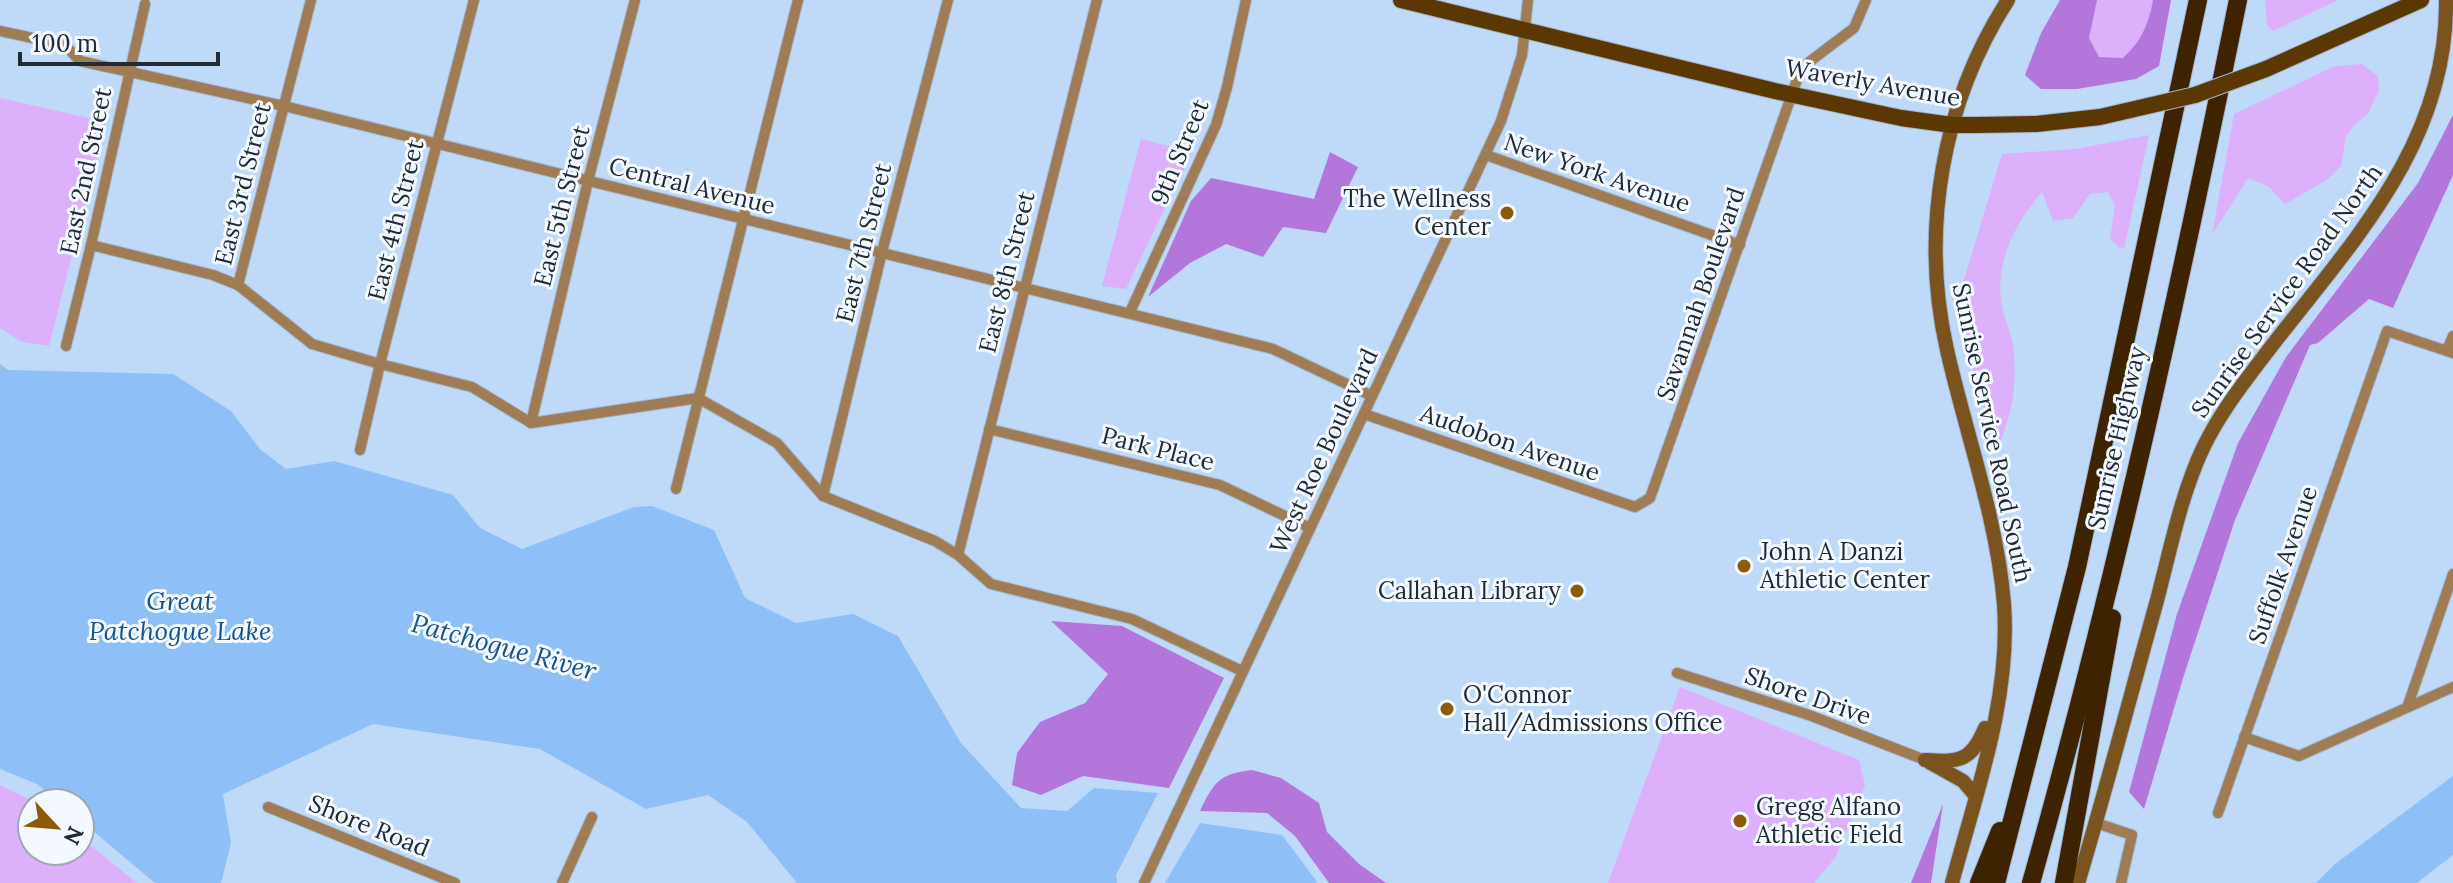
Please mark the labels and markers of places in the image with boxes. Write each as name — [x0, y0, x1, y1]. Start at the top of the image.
place label: The Wellness Center — [1343, 183, 1492, 242]
marker: The Wellness Center — [1498, 204, 1516, 222]
place label: John A Danzi Athletic Center — [1759, 536, 1930, 595]
marker: John A Danzi Athletic Center — [1735, 557, 1753, 575]
place label: Callahan Library — [1378, 575, 1561, 606]
marker: Callahan Library — [1568, 582, 1586, 600]
place label: O'Connor Hall/Admissions Office — [1463, 679, 1722, 738]
marker: O'Connor Hall/Admissions Office — [1438, 700, 1456, 718]
place label: Gregg Alfano Athletic Field — [1755, 791, 1903, 850]
marker: Gregg Alfano Athletic Field — [1731, 812, 1749, 830]

